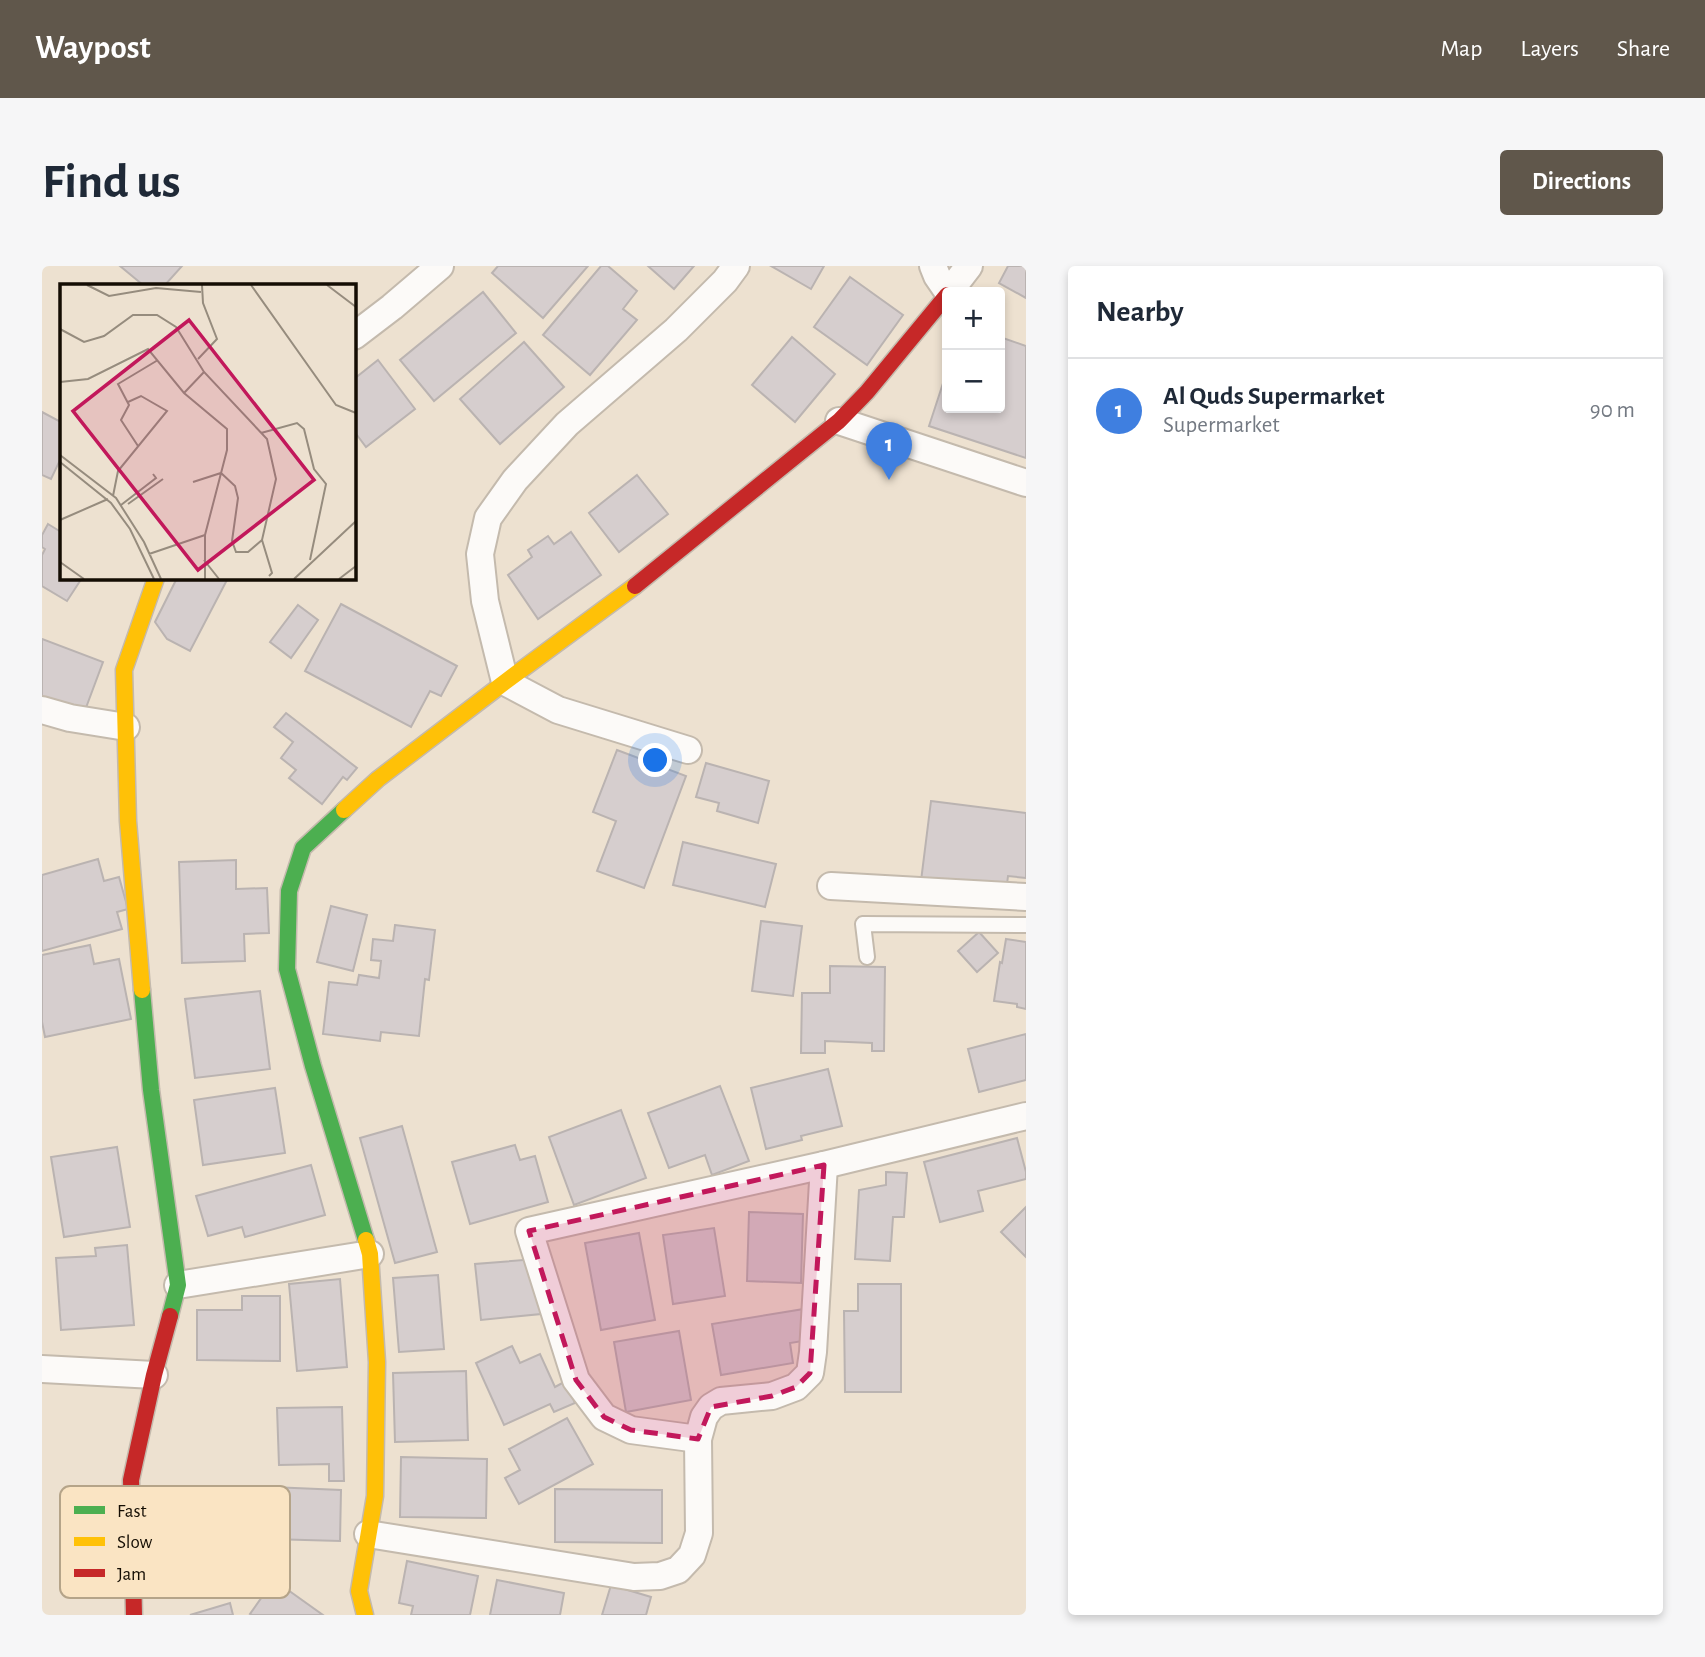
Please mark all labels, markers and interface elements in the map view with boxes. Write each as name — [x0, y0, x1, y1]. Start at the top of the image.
text: Waypost — [35, 32, 151, 65]
text: Map — [1440, 37, 1482, 61]
text: Layers — [1520, 37, 1579, 61]
text: Share — [1617, 37, 1670, 61]
button: Directions — [1500, 150, 1663, 215]
text: Find us — [42, 158, 181, 207]
inset map — [60, 284, 355, 579]
map controls — [942, 287, 1005, 413]
button: + — [942, 287, 1005, 350]
text: Nearby — [1096, 297, 1184, 327]
button: − — [942, 350, 1005, 413]
text: Al Quds Supermarket — [1163, 383, 1385, 409]
text: 1 — [1115, 399, 1123, 422]
text: 90 m — [1590, 399, 1635, 422]
text: Supermarket — [1163, 414, 1280, 437]
pin: 1 — [866, 422, 912, 480]
your location — [638, 743, 672, 777]
legend — [60, 1486, 290, 1598]
text: Fast — [117, 1502, 147, 1521]
text: Slow — [117, 1533, 153, 1552]
text: Jam — [117, 1565, 146, 1584]

